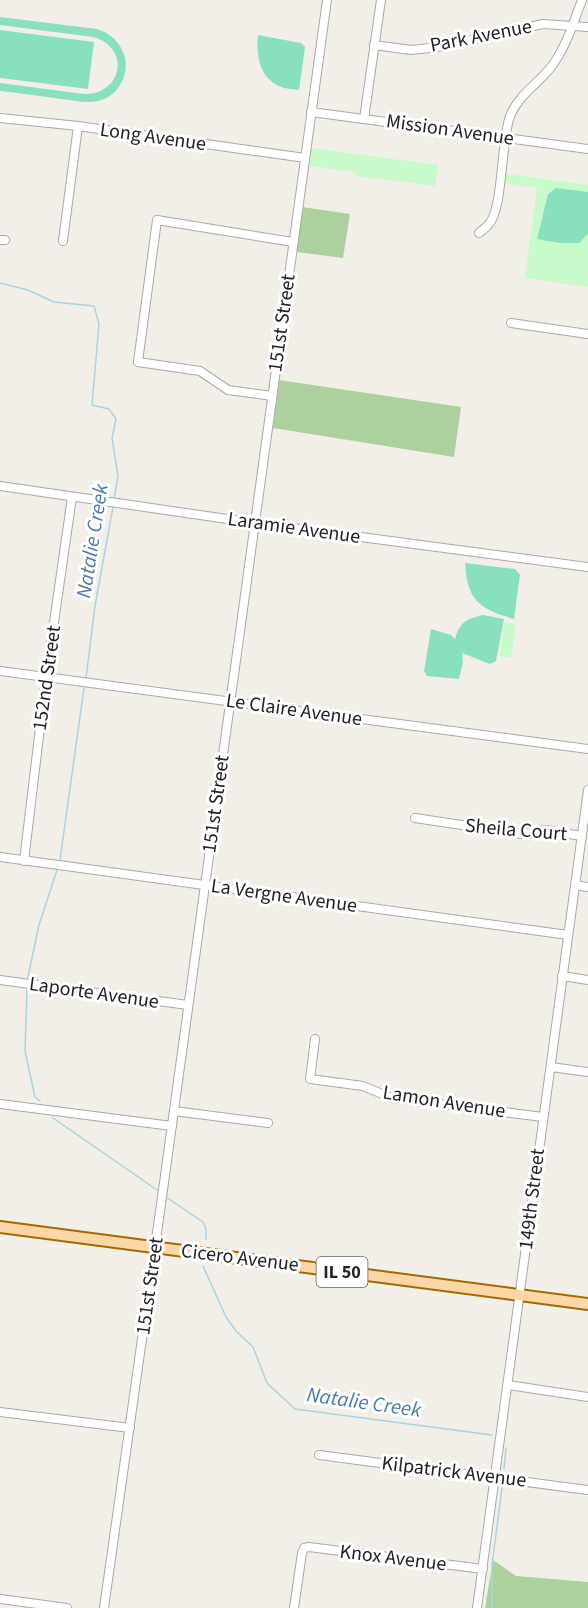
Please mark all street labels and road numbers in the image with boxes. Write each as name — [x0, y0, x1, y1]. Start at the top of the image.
street label: Park Avenue — [428, 12, 534, 60]
street label: Mission Avenue — [384, 107, 516, 153]
street label: Long Avenue — [98, 116, 208, 158]
street label: 151st Street — [261, 272, 303, 374]
street label: Laramie Avenue — [226, 505, 362, 551]
street label: 152nd Street — [26, 623, 68, 732]
street label: Le Claire Avenue — [224, 687, 364, 733]
street label: 151st Street — [195, 753, 237, 855]
street label: Sheila Court — [464, 812, 568, 848]
street label: La Vergne Avenue — [209, 872, 359, 920]
street label: Laporte Avenue — [27, 970, 161, 1016]
street label: Lamon Avenue — [381, 1078, 507, 1126]
street label: 149th Street — [512, 1147, 552, 1251]
street label: 151st Street — [129, 1235, 171, 1337]
street label: Cicero Avenue — [180, 1237, 300, 1279]
road number: IL 50 — [316, 1257, 368, 1287]
street label: Kilpatrick Avenue — [380, 1449, 528, 1495]
street label: Knox Avenue — [338, 1538, 448, 1578]

